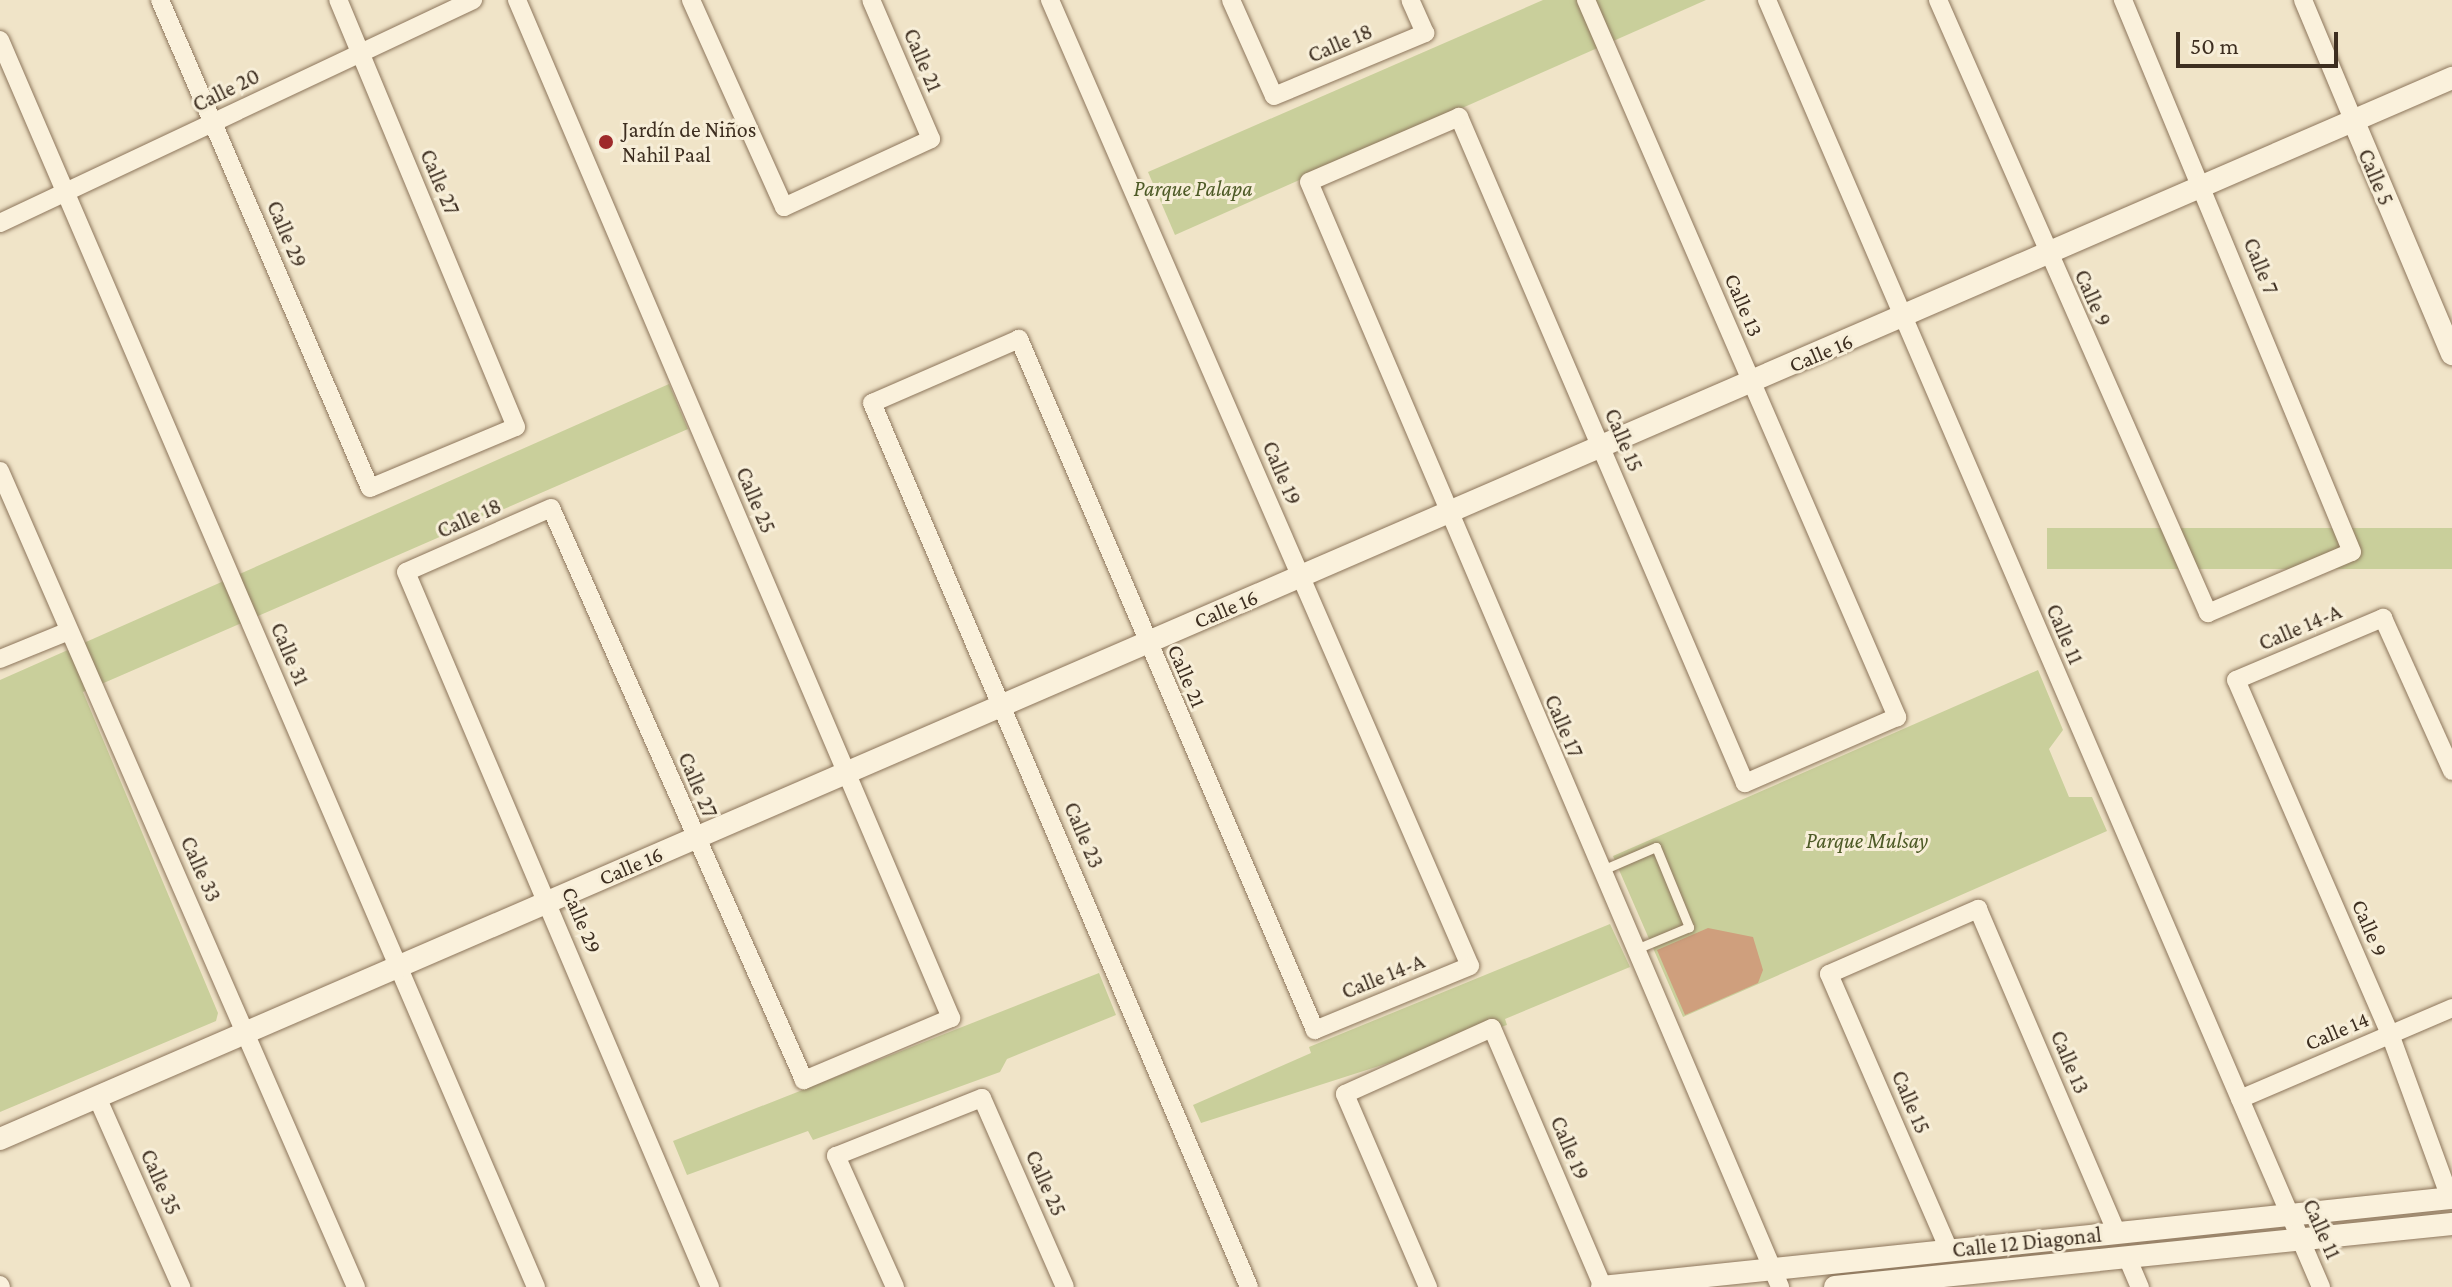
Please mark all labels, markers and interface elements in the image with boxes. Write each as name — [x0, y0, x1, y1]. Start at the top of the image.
scale bar — [2180, 16, 2342, 66]
street label: Calle 18 — [1304, 18, 1376, 68]
street label: Calle 21 — [898, 24, 948, 96]
text: 50 m — [2190, 32, 2239, 59]
street label: Calle 20 — [188, 63, 264, 117]
place label: Jardín de Niños Nahil Paal — [622, 116, 756, 168]
marker: Jardín de Niños Nahil Paal — [597, 133, 615, 151]
street label: Calle 27 — [414, 145, 466, 219]
street label: Calle 5 — [2352, 145, 2400, 209]
park label: Parque Palapa — [1133, 176, 1253, 202]
street label: Calle 29 — [261, 197, 313, 271]
street label: Calle 7 — [2238, 234, 2284, 298]
street label: Calle 9 — [2069, 265, 2117, 331]
street label: Calle 13 — [1719, 269, 1769, 341]
street label: Calle 16 — [1785, 328, 1857, 378]
street label: Calle 15 — [1599, 404, 1649, 476]
street label: Calle 19 — [1257, 437, 1307, 509]
street label: Calle 25 — [730, 463, 782, 537]
street label: Calle 18 — [433, 492, 505, 544]
street label: Calle 16 — [1190, 584, 1262, 634]
street label: Calle 14-A — [2255, 598, 2345, 656]
street label: Calle 11 — [2041, 600, 2089, 668]
street label: Calle 31 — [265, 618, 315, 690]
street label: Calle 21 — [1162, 640, 1212, 712]
street label: Calle 17 — [1539, 691, 1589, 761]
street label: Calle 27 — [672, 748, 724, 822]
street label: Calle 23 — [1058, 798, 1110, 872]
park label: Parque Mulsay — [1806, 828, 1928, 854]
street label: Calle 33 — [175, 832, 227, 906]
street label: Calle 16 — [595, 841, 667, 891]
street label: Calle 29 — [556, 883, 608, 957]
street label: Calle 9 — [2346, 895, 2394, 961]
street label: Calle 14-A — [1338, 947, 1428, 1005]
street label: Calle 14 — [2301, 1006, 2373, 1056]
street label: Calle 13 — [2045, 1026, 2095, 1098]
street label: Calle 15 — [1886, 1066, 1936, 1138]
street label: Calle 19 — [1545, 1112, 1595, 1184]
street label: Calle 35 — [135, 1145, 187, 1219]
street label: Calle 25 — [1020, 1146, 1072, 1220]
street label: Calle 11 — [2297, 1195, 2347, 1263]
street label: Calle 12 Diagonal — [1951, 1221, 2103, 1263]

